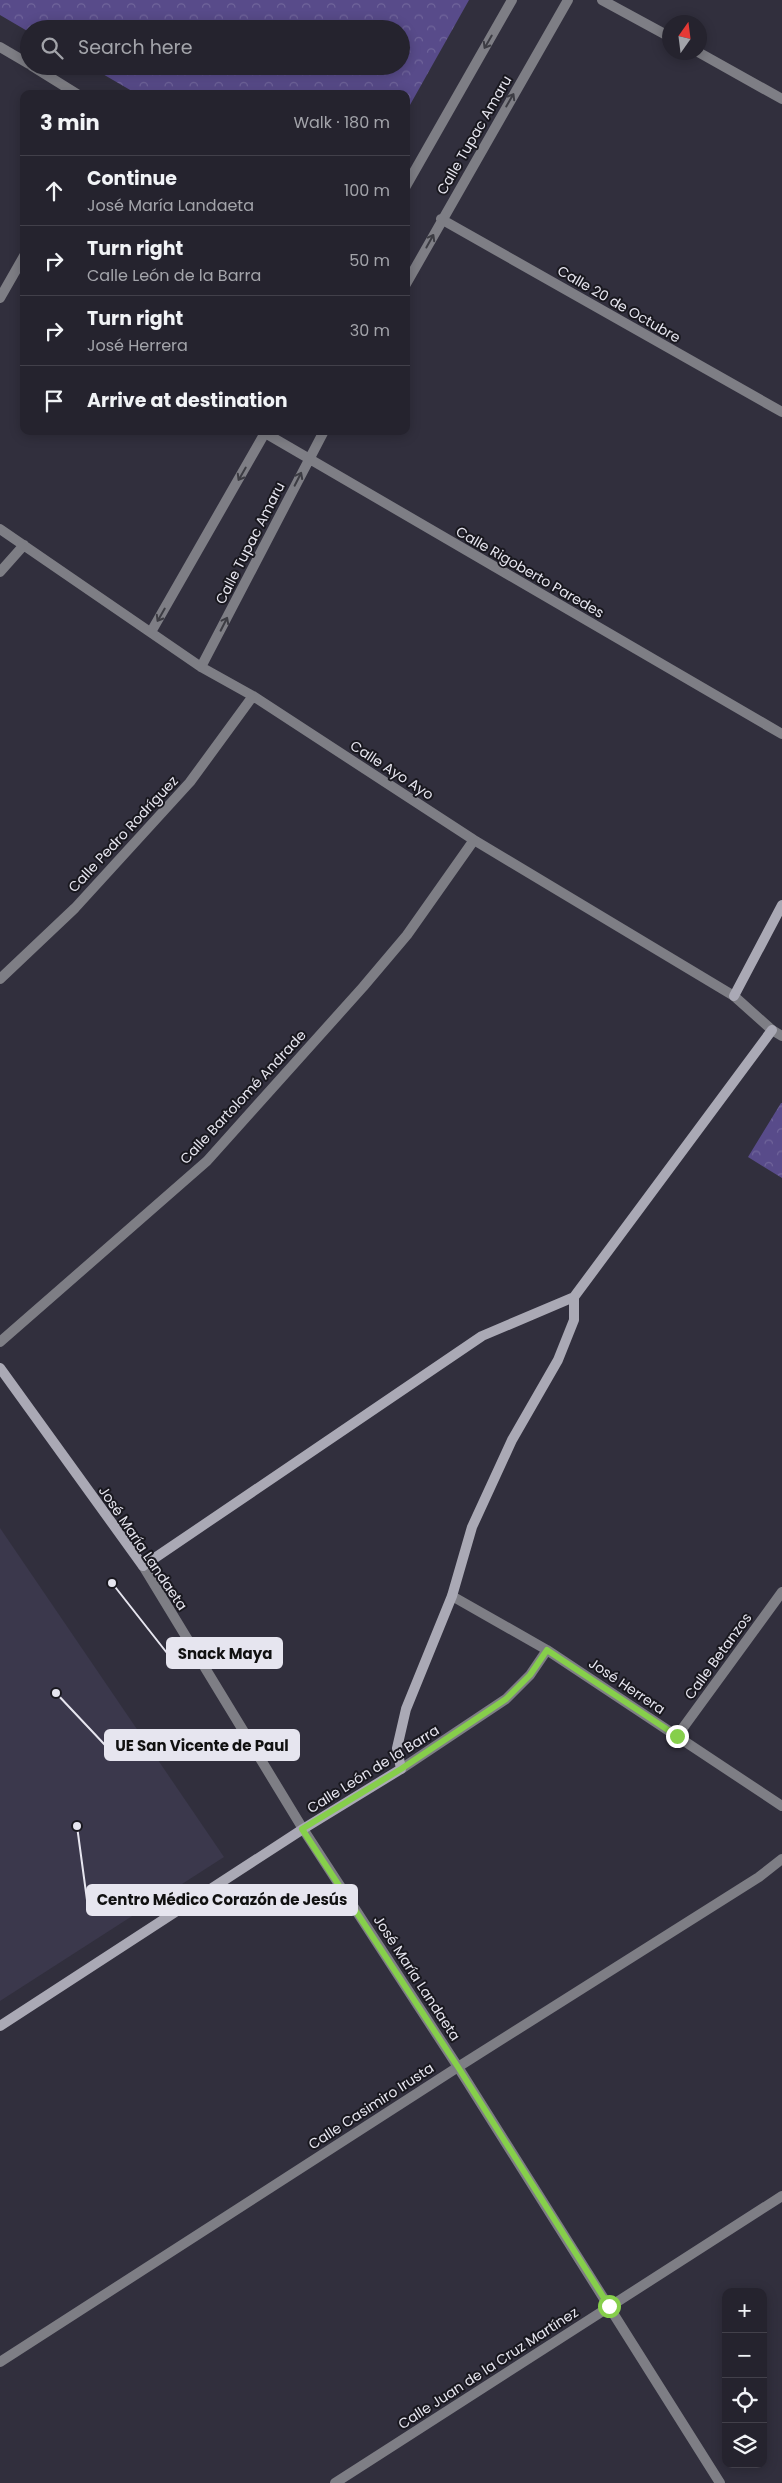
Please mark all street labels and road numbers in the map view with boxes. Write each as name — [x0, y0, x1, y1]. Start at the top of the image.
street label: Calle Tupac Amaru — [432, 72, 516, 198]
street label: Calle 20 de Octubre — [554, 261, 684, 348]
street label: Calle Tupac Amaru — [210, 478, 290, 608]
street label: Calle Rigoberto Paredes — [452, 521, 608, 623]
street label: Calle Ayo Ayo — [346, 736, 438, 805]
street label: Calle Pedro Rodríguez — [64, 771, 182, 897]
street label: Calle Bartolomé Andrade — [175, 1025, 311, 1168]
street label: José María Landaeta — [94, 1482, 192, 1614]
street label: Calle Betanzos — [680, 1608, 756, 1704]
street label: José Herrera — [585, 1653, 669, 1719]
street label: Calle León de la Barra — [303, 1720, 443, 1818]
street label: José María Landaeta — [369, 1911, 465, 2045]
street label: Calle Casimiro Irusta — [304, 2058, 438, 2154]
street label: Calle Juan de la Cruz Martínez — [394, 2302, 582, 2434]

